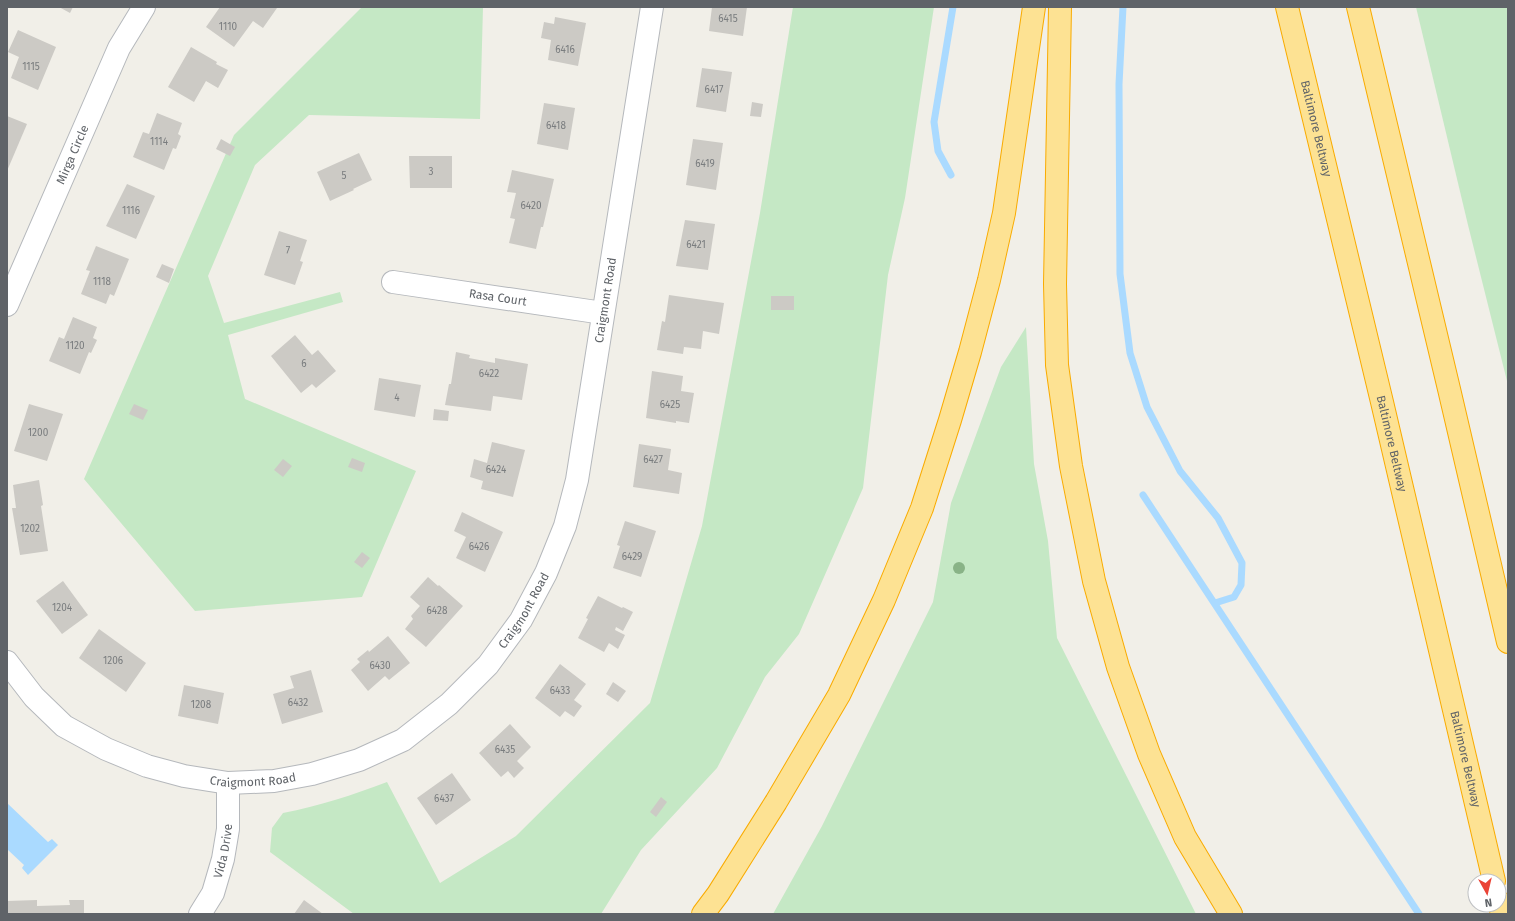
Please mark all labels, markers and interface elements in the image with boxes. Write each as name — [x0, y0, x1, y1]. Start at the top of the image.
house number: 6415 — [718, 13, 738, 25]
house number: 1110 — [219, 21, 238, 33]
house number: 6416 — [555, 44, 575, 56]
house number: 1115 — [22, 61, 40, 73]
street label: Baltimore Beltway — [1298, 79, 1335, 178]
house number: 6417 — [705, 84, 724, 96]
house number: 6418 — [546, 120, 566, 132]
street label: Mirga Circle — [53, 123, 92, 186]
house number: 1114 — [150, 136, 169, 148]
house number: 6419 — [695, 158, 715, 170]
house number: 3 — [429, 166, 434, 178]
house number: 5 — [341, 170, 347, 182]
house number: 6420 — [521, 200, 542, 212]
house number: 1116 — [122, 205, 140, 217]
house number: 6421 — [686, 239, 706, 251]
house number: 7 — [286, 245, 291, 257]
street label: Craigmont Road — [592, 256, 619, 344]
house number: 1118 — [93, 276, 112, 288]
street label: Rasa Court — [468, 286, 528, 309]
house number: 1120 — [65, 340, 85, 352]
house number: 6 — [301, 358, 307, 370]
house number: 6422 — [479, 368, 499, 380]
house number: 4 — [394, 392, 400, 404]
street label: Baltimore Beltway — [1374, 394, 1410, 493]
house number: 6425 — [660, 399, 680, 411]
house number: 1200 — [28, 427, 49, 439]
house number: 6427 — [643, 454, 663, 466]
house number: 6424 — [486, 464, 507, 476]
house number: 1202 — [20, 523, 40, 535]
house number: 6426 — [469, 541, 489, 553]
house number: 6429 — [622, 551, 642, 563]
street label: Craigmont Road — [495, 570, 552, 651]
house number: 1204 — [52, 602, 73, 614]
house number: 6428 — [427, 605, 448, 617]
house number: 1206 — [103, 655, 123, 667]
house number: 6430 — [369, 660, 391, 672]
house number: 6433 — [550, 685, 570, 697]
house number: 6432 — [288, 697, 308, 709]
house number: 1208 — [191, 699, 212, 711]
street label: Baltimore Beltway — [1447, 709, 1484, 809]
house number: 6435 — [495, 744, 515, 756]
street label: Craigmont Road — [209, 770, 297, 790]
house number: 6437 — [434, 793, 454, 805]
street label: Vida Drive — [211, 824, 235, 880]
north arrow — [1467, 873, 1507, 913]
text: N — [1484, 895, 1493, 909]

